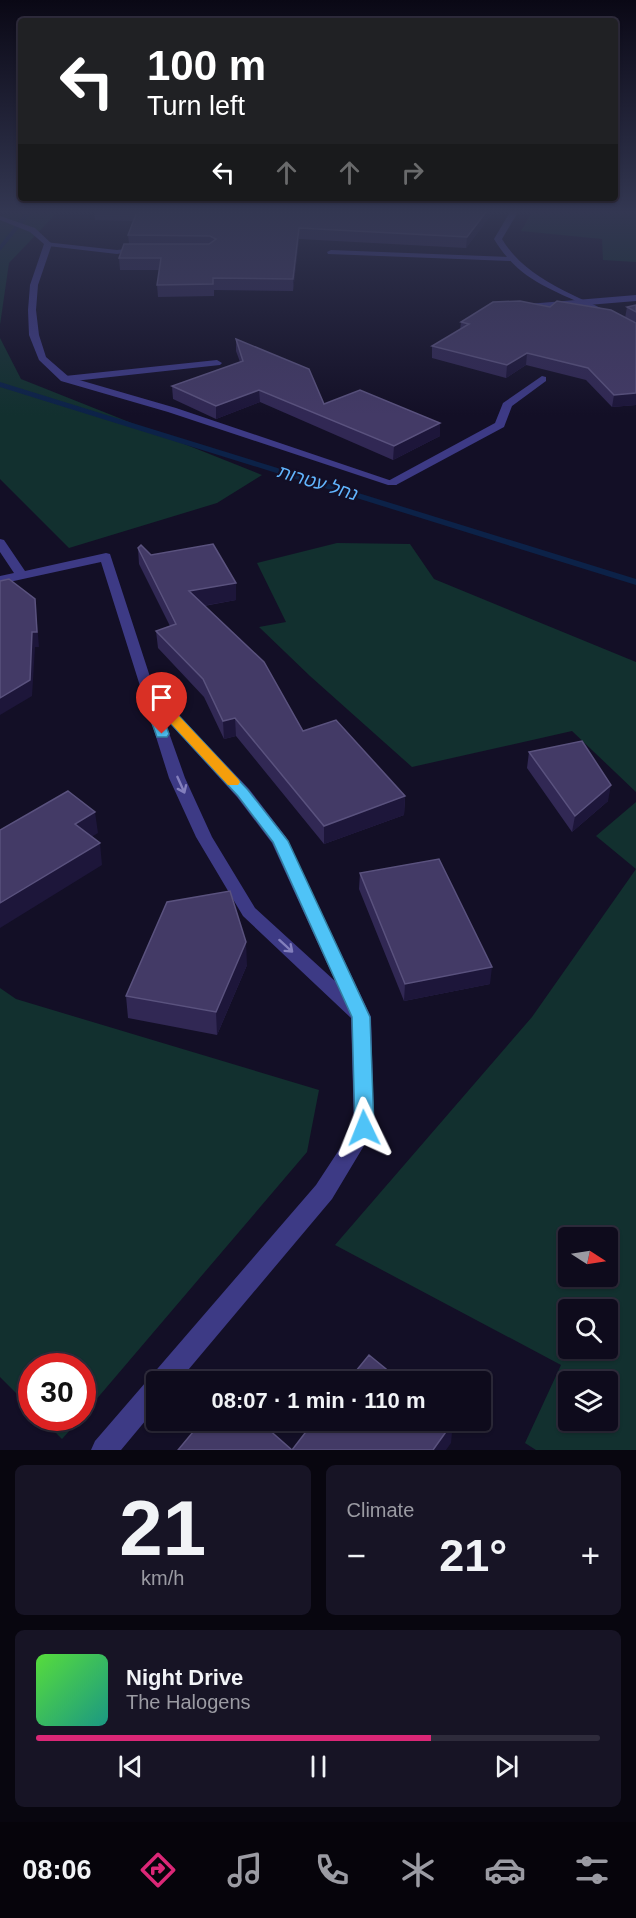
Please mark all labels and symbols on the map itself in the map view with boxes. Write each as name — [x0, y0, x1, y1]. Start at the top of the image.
water label: נחל עטרות — [275, 461, 360, 505]
pin — [136, 672, 187, 734]
one-way arrow — [175, 775, 187, 793]
one-way arrow — [278, 939, 293, 953]
position arrow — [332, 1096, 396, 1160]
north arrow — [558, 1227, 618, 1287]
speed limit sign: 30 — [18, 1353, 96, 1431]

